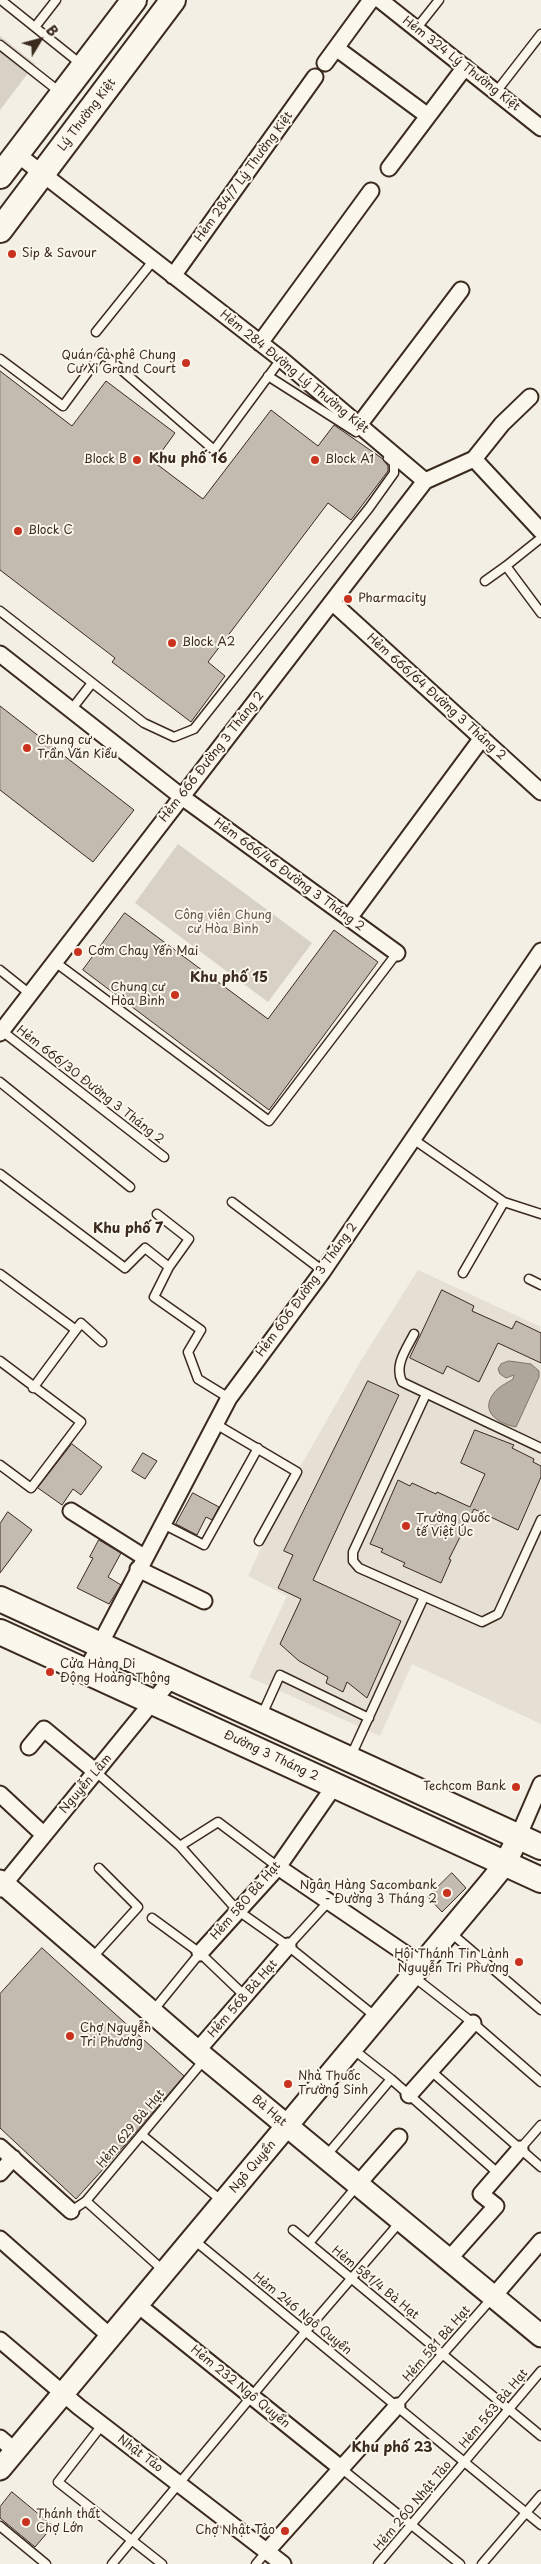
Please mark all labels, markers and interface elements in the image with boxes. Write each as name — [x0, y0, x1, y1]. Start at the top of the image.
street label: Hẻm 324 Lý Thường Kiệt — [399, 14, 523, 114]
north arrow — [15, 15, 65, 65]
text: B — [41, 21, 64, 41]
street label: Lý Thường Kiệt — [55, 76, 119, 154]
street label: Hẻm 284/7 Lý Thường Kiệt — [192, 109, 296, 245]
place label: Sip & Savour — [22, 247, 97, 261]
marker: Sip & Savour — [6, 248, 18, 260]
street label: Hẻm 284 Đường Lý Thường Kiệt — [217, 307, 371, 437]
place label: Quán cà phê Chung Cư Xi Grand Court — [62, 349, 176, 377]
marker: Quán cà phê Chung Cư Xi Grand Court — [180, 357, 192, 369]
district label: Khu phố 16 — [149, 451, 227, 467]
place label: Block B — [84, 453, 127, 467]
place label: Block A1 — [325, 453, 374, 467]
marker: Block B — [131, 454, 143, 466]
marker: Block A1 — [309, 454, 321, 466]
place label: Block C — [28, 524, 73, 538]
marker: Block C — [12, 525, 24, 537]
place label: Pharmacity — [358, 592, 426, 606]
marker: Pharmacity — [342, 593, 354, 605]
street label: Hẻm 666/64 Đường 3 Tháng 2 — [364, 631, 508, 763]
place label: Block A2 — [182, 636, 235, 650]
marker: Block A2 — [166, 637, 178, 649]
street label: Hẻm 666 Đường 3 Tháng 2 — [157, 689, 267, 825]
place label: Chung cư Trần Văn Kiều — [37, 734, 117, 762]
marker: Chung cư Trần Văn Kiều — [21, 742, 33, 754]
street label: Hẻm 666/46 Đường 3 Tháng 2 — [211, 816, 367, 934]
park label: Công viên Chung cư Hòa Bình — [174, 909, 272, 937]
place label: Cơm Chay Yến Mai — [88, 945, 198, 959]
marker: Cơm Chay Yến Mai — [72, 946, 84, 958]
district label: Khu phố 15 — [190, 970, 268, 986]
place label: Chung cư Hòa Bình — [110, 981, 165, 1009]
marker: Chung cư Hòa Bình — [169, 989, 181, 1001]
street label: Hẻm 666/30 Đường 3 Tháng 2 — [13, 1023, 167, 1147]
street label: Hẻm 606 Đường 3 Tháng 2 — [254, 1220, 360, 1360]
district label: Khu phố 7 — [93, 1221, 163, 1237]
place label: Trường Quốc tế Việt Úc — [416, 1512, 490, 1540]
marker: Trường Quốc tế Việt Úc — [400, 1520, 412, 1532]
place label: Cửa Hàng Di Động Hoàng Thông — [60, 1658, 171, 1686]
marker: Cửa Hàng Di Động Hoàng Thông — [44, 1666, 56, 1678]
street label: Đường 3 Tháng 2 — [221, 1728, 321, 1784]
street label: Nguyễn Lâm — [57, 1751, 115, 1817]
place label: Techcom Bank — [423, 1780, 506, 1794]
marker: Techcom Bank — [510, 1781, 522, 1793]
street label: Hẻm 580 Bà Hạt — [208, 1859, 284, 1943]
place label: Ngân Hàng Sacombank - Đường 3 Tháng 2 — [300, 1879, 437, 1907]
marker: Ngân Hàng Sacombank - Đường 3 Tháng 2 — [441, 1887, 453, 1899]
place label: Hội Thánh Tin Lành Nguyễn Tri Phương — [394, 1948, 509, 1976]
marker: Hội Thánh Tin Lành Nguyễn Tri Phương — [513, 1956, 525, 1968]
street label: Hẻm 568 Bà Hạt — [205, 1957, 281, 2041]
place label: Chợ Nguyễn Tri Phương — [80, 2022, 151, 2050]
marker: Chợ Nguyễn Tri Phương — [64, 2030, 76, 2042]
place label: Nhà Thuốc Trường Sinh — [298, 2070, 368, 2098]
marker: Nhà Thuốc Trường Sinh — [282, 2078, 294, 2090]
street label: Hẻm 629 Bà Hạt — [94, 2087, 168, 2171]
street label: Bà Hạt — [249, 2092, 289, 2130]
street label: Ngô Quyền — [227, 2138, 279, 2196]
street label: Hẻm 581/4 Bà Hạt — [329, 2243, 421, 2323]
street label: Hẻm 246 Ngô Quyền — [250, 2270, 354, 2358]
street label: Hẻm 581 Bà Hạt — [400, 2303, 474, 2385]
street label: Hẻm 232 Ngô Quyền — [188, 2343, 292, 2431]
street label: Hẻm 563 Bà Hạt — [457, 2367, 531, 2451]
street label: Nhật Tảo — [115, 2432, 165, 2476]
district label: Khu phố 23 — [351, 2440, 433, 2456]
street label: Hẻm 260 Nhật Tảo — [371, 2458, 455, 2554]
place label: Thánh thất Chợ Lớn — [36, 2508, 100, 2536]
marker: Thánh thất Chợ Lớn — [20, 2516, 32, 2528]
place label: Chợ Nhật Tảo — [195, 2524, 275, 2538]
marker: Chợ Nhật Tảo — [279, 2525, 291, 2537]

